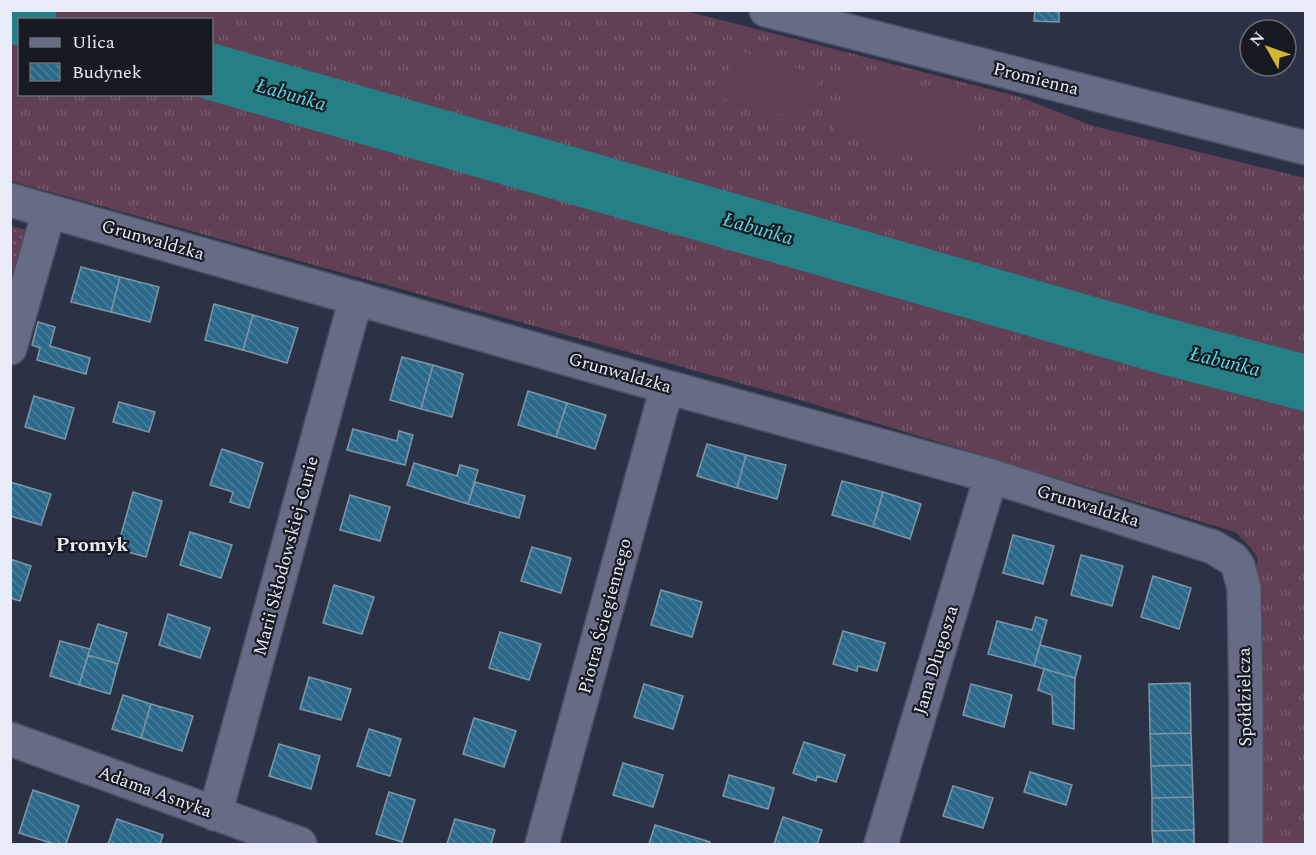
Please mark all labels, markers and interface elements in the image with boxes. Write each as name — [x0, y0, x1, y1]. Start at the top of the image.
legend — [18, 18, 213, 96]
north arrow — [1238, 18, 1298, 78]
text: N — [1244, 26, 1271, 52]
text: Ulica — [72, 29, 115, 56]
street label: Promienna — [990, 55, 1082, 103]
text: Budynek — [72, 59, 142, 86]
water label: Łabuńka — [252, 71, 330, 119]
water label: Łabuńka — [719, 205, 797, 253]
street label: Grunwaldzka — [98, 212, 208, 268]
water label: Łabuńka — [1186, 339, 1264, 385]
street label: Grunwaldzka — [565, 345, 675, 401]
street label: Marii Skłodowskiej-Curie — [246, 453, 326, 659]
street label: Grunwaldzka — [1033, 478, 1143, 534]
district label: Promyk — [56, 530, 128, 560]
street label: Piotra Ściegiennego — [571, 535, 639, 697]
street label: Jana Długosza — [907, 602, 965, 718]
street label: Spółdzielcza — [1231, 647, 1259, 747]
street label: Adama Asnyka — [94, 759, 216, 825]

